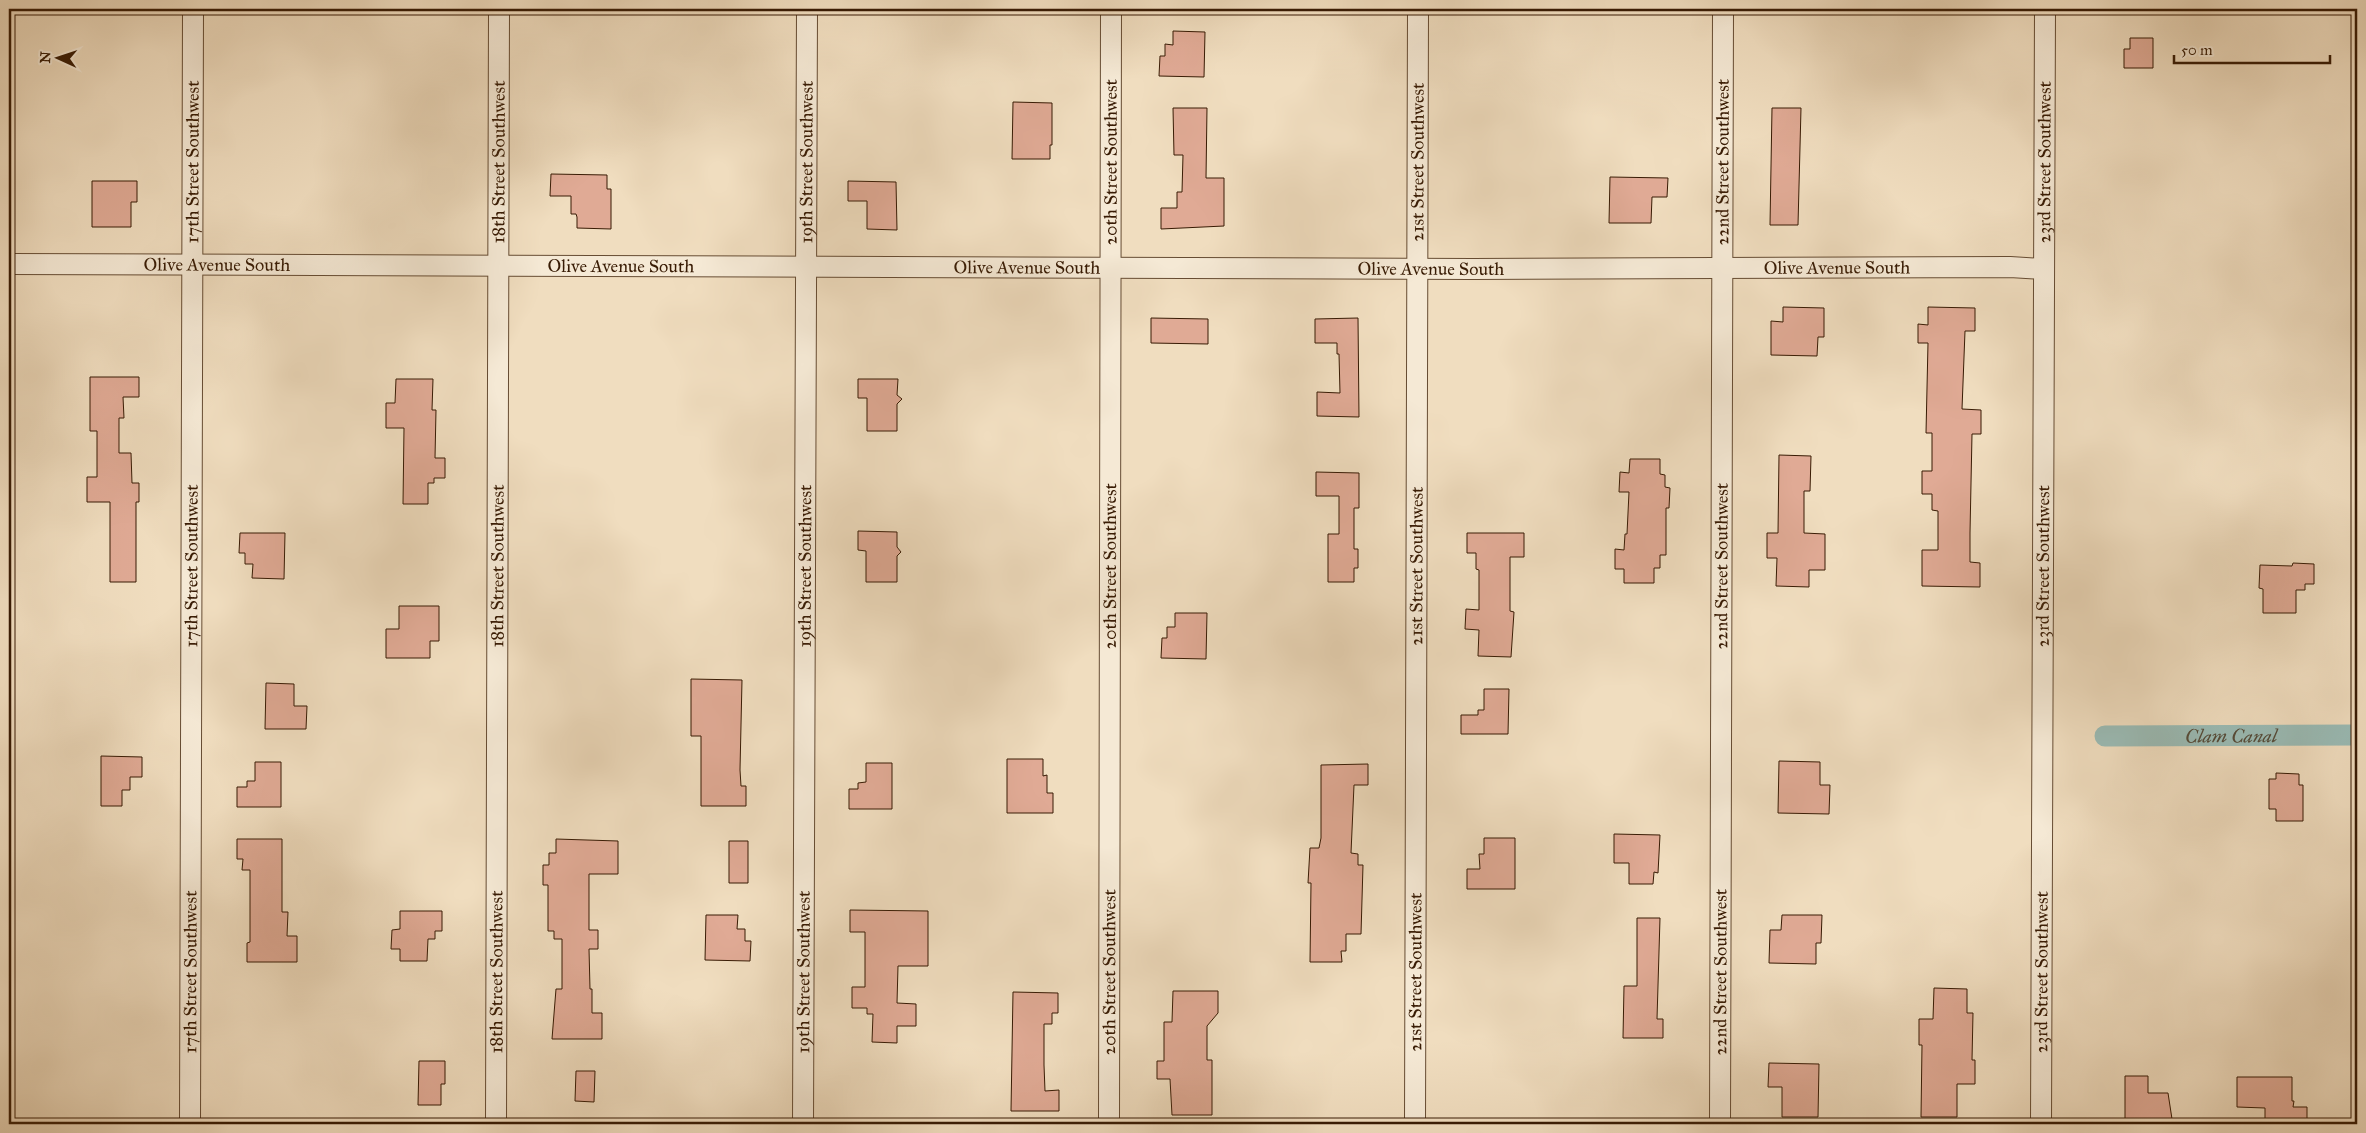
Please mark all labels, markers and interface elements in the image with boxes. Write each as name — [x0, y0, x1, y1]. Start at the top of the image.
north arrow — [32, 32, 82, 82]
scale bar — [2174, 32, 2330, 64]
text: 50 m — [2181, 41, 2213, 59]
text: N — [37, 51, 54, 64]
street label: 20th Street Southwest — [1100, 78, 1122, 245]
street label: 22nd Street Southwest — [1711, 78, 1734, 245]
street label: 17th Street Southwest — [181, 80, 204, 244]
street label: 18th Street Southwest — [487, 80, 510, 244]
street label: 19th Street Southwest — [795, 80, 818, 244]
street label: 23rd Street Southwest — [2033, 80, 2056, 243]
street label: 21st Street Southwest — [1406, 82, 1429, 242]
street label: Olive Avenue South — [144, 253, 290, 276]
street label: Olive Avenue South — [548, 255, 694, 277]
street label: Olive Avenue South — [954, 256, 1100, 279]
street label: Olive Avenue South — [1764, 256, 1910, 279]
street label: Olive Avenue South — [1358, 258, 1504, 280]
street label: 20th Street Southwest — [1099, 482, 1121, 649]
street label: 22nd Street Southwest — [1710, 482, 1733, 649]
street label: 17th Street Southwest — [180, 484, 203, 648]
street label: 18th Street Southwest — [486, 484, 509, 648]
street label: 19th Street Southwest — [794, 484, 816, 648]
street label: 23rd Street Southwest — [2032, 484, 2054, 647]
street label: 21st Street Southwest — [1405, 486, 1428, 646]
water label: Clam Canal — [2185, 724, 2279, 747]
street label: 20th Street Southwest — [1098, 888, 1120, 1055]
street label: 22nd Street Southwest — [1709, 888, 1732, 1055]
street label: 17th Street Southwest — [179, 890, 202, 1054]
street label: 18th Street Southwest — [485, 890, 508, 1054]
street label: 19th Street Southwest — [792, 890, 815, 1054]
street label: 23rd Street Southwest — [2030, 890, 2053, 1053]
street label: 21st Street Southwest — [1404, 892, 1427, 1052]

